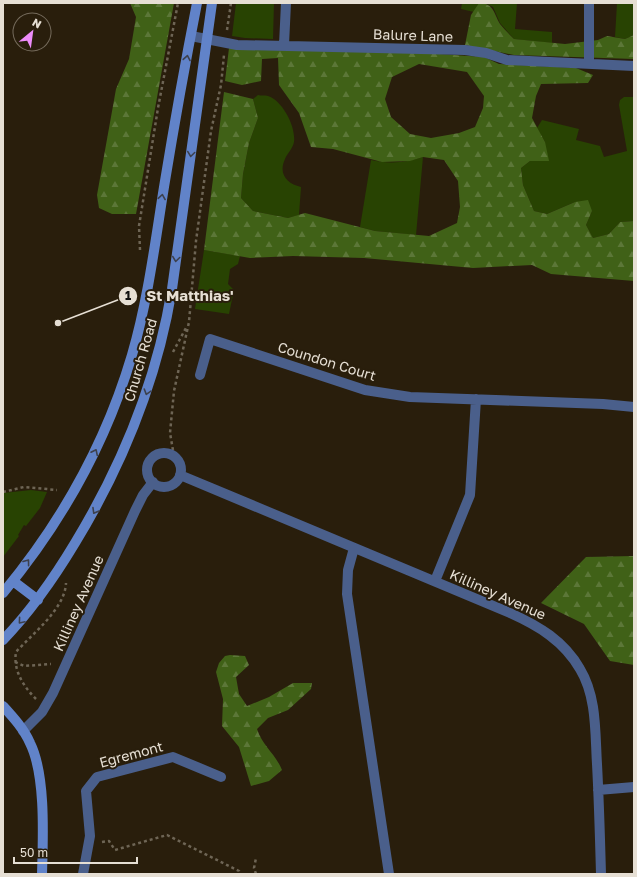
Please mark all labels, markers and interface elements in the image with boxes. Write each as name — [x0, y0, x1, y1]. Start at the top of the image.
north arrow — [12, 12, 52, 52]
text: N — [30, 15, 44, 31]
street label: Balure Lane — [373, 25, 453, 45]
one-way arrow — [182, 54, 190, 61]
one-way arrow — [187, 151, 196, 157]
one-way arrow — [157, 194, 166, 201]
one-way arrow — [172, 256, 181, 262]
callout: St Matthias' — [118, 282, 241, 309]
text: St Matthias' — [146, 286, 234, 304]
text: 1 — [125, 288, 131, 303]
street label: Church Road — [120, 316, 160, 404]
street label: Coundon Court — [276, 338, 378, 384]
one-way arrow — [143, 388, 152, 395]
one-way arrow — [90, 448, 98, 456]
one-way arrow — [92, 507, 99, 514]
street label: Killiney Avenue — [49, 552, 107, 654]
one-way arrow — [22, 560, 29, 567]
street label: Killiney Avenue — [447, 565, 549, 623]
one-way arrow — [19, 616, 26, 623]
street label: Egremont — [97, 737, 165, 771]
scale bar — [14, 839, 137, 865]
text: 50 m — [20, 845, 48, 860]

